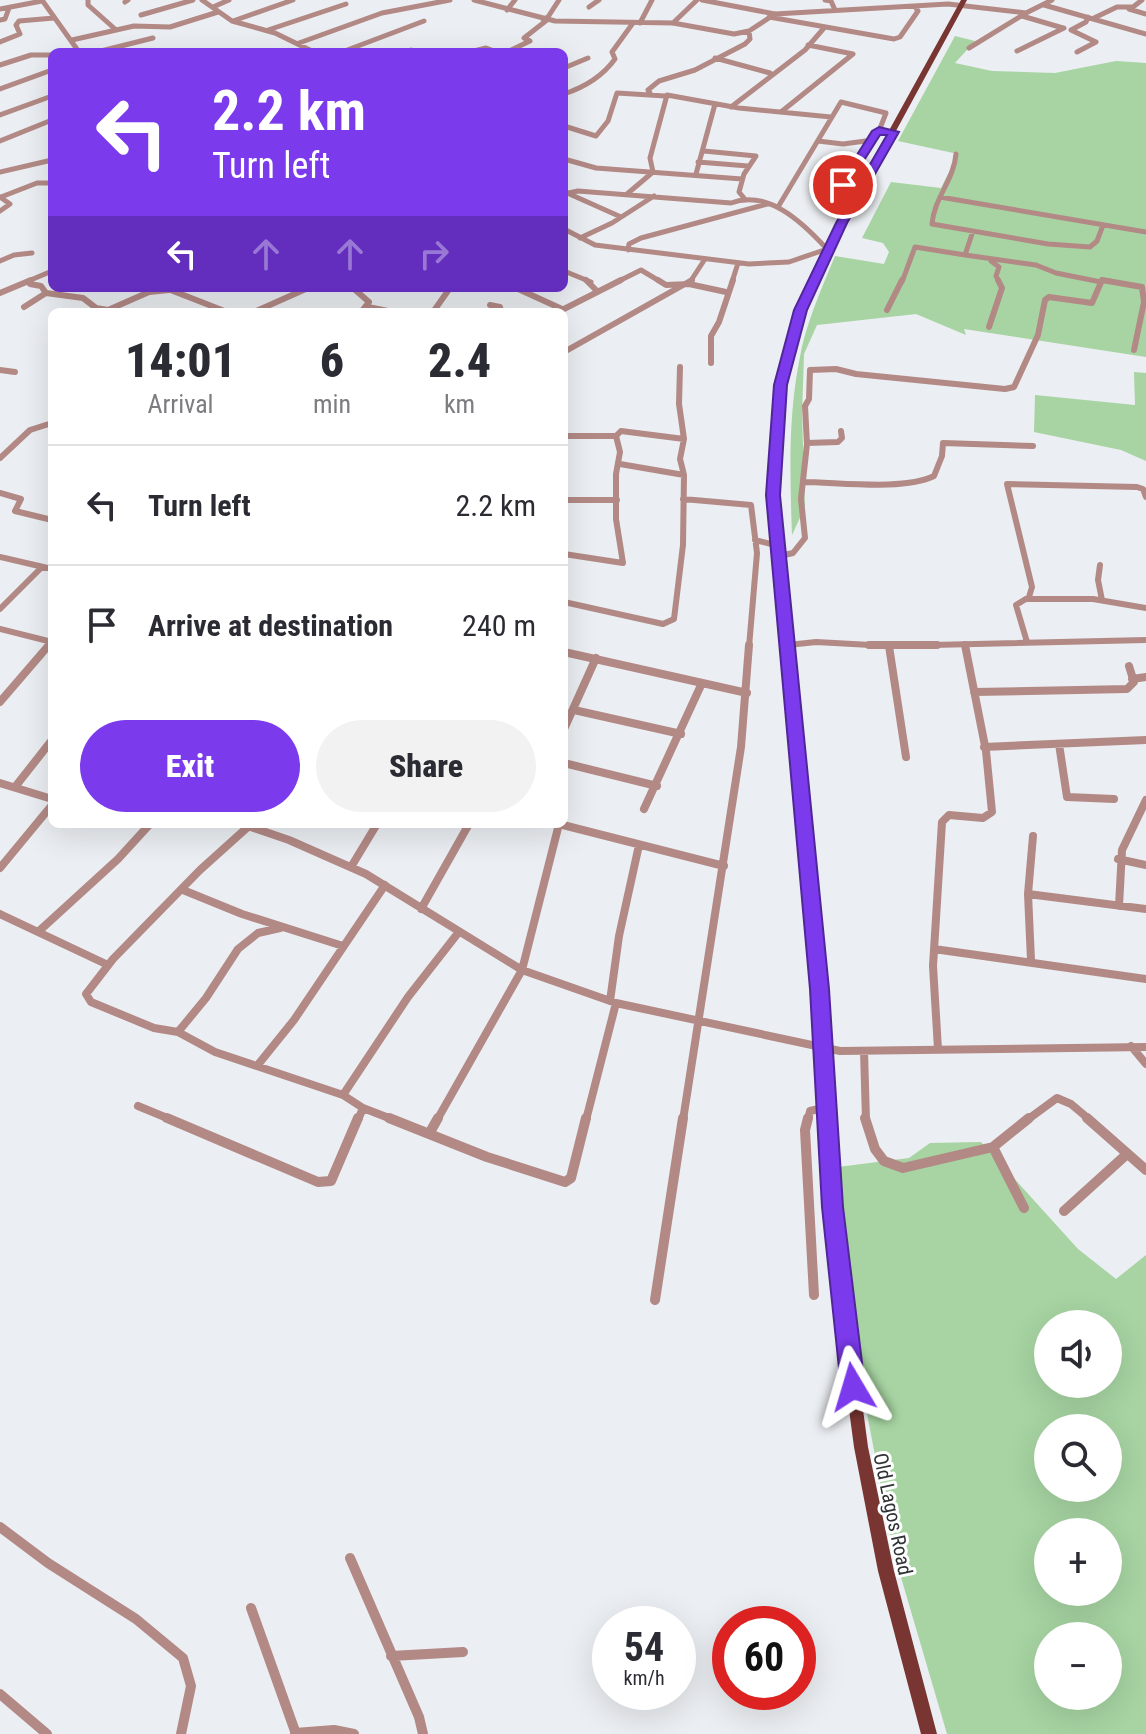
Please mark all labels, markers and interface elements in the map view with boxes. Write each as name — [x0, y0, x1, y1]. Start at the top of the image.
text: 2.2 km — [212, 78, 366, 144]
icon: left — [80, 80, 184, 184]
text: Turn left — [212, 145, 330, 187]
pin — [809, 151, 877, 219]
icon: arrive — [821, 163, 865, 207]
icon: left — [160, 232, 204, 276]
icon: ahead — [244, 232, 288, 276]
icon: ahead — [328, 232, 372, 276]
icon: right — [412, 232, 456, 276]
text: 14:01 — [125, 332, 236, 389]
text: 6 — [320, 332, 344, 389]
text: 2.4 — [428, 332, 491, 389]
text: Arrival — [147, 389, 214, 419]
text: min — [313, 389, 351, 419]
text: km — [444, 389, 475, 419]
icon: left — [80, 483, 124, 527]
text: Turn left — [148, 488, 251, 523]
text: 2.2 km — [455, 488, 536, 523]
icon: arrive — [80, 603, 124, 647]
text: Arrive at destination — [148, 608, 393, 643]
text: 240 m — [462, 608, 536, 643]
button: Exit — [80, 720, 300, 812]
button: Share — [316, 720, 536, 812]
map controls — [1034, 1310, 1122, 1710]
button: sound — [1034, 1310, 1122, 1398]
position arrow — [811, 1345, 895, 1429]
button: search — [1034, 1414, 1122, 1502]
street label: Old Lagos Road — [868, 1451, 918, 1577]
button: + — [1034, 1518, 1122, 1606]
speed limit sign: 60 — [712, 1606, 816, 1710]
button: − — [1034, 1622, 1122, 1710]
text: 54 — [624, 1624, 664, 1671]
text: km/h — [623, 1666, 665, 1690]

